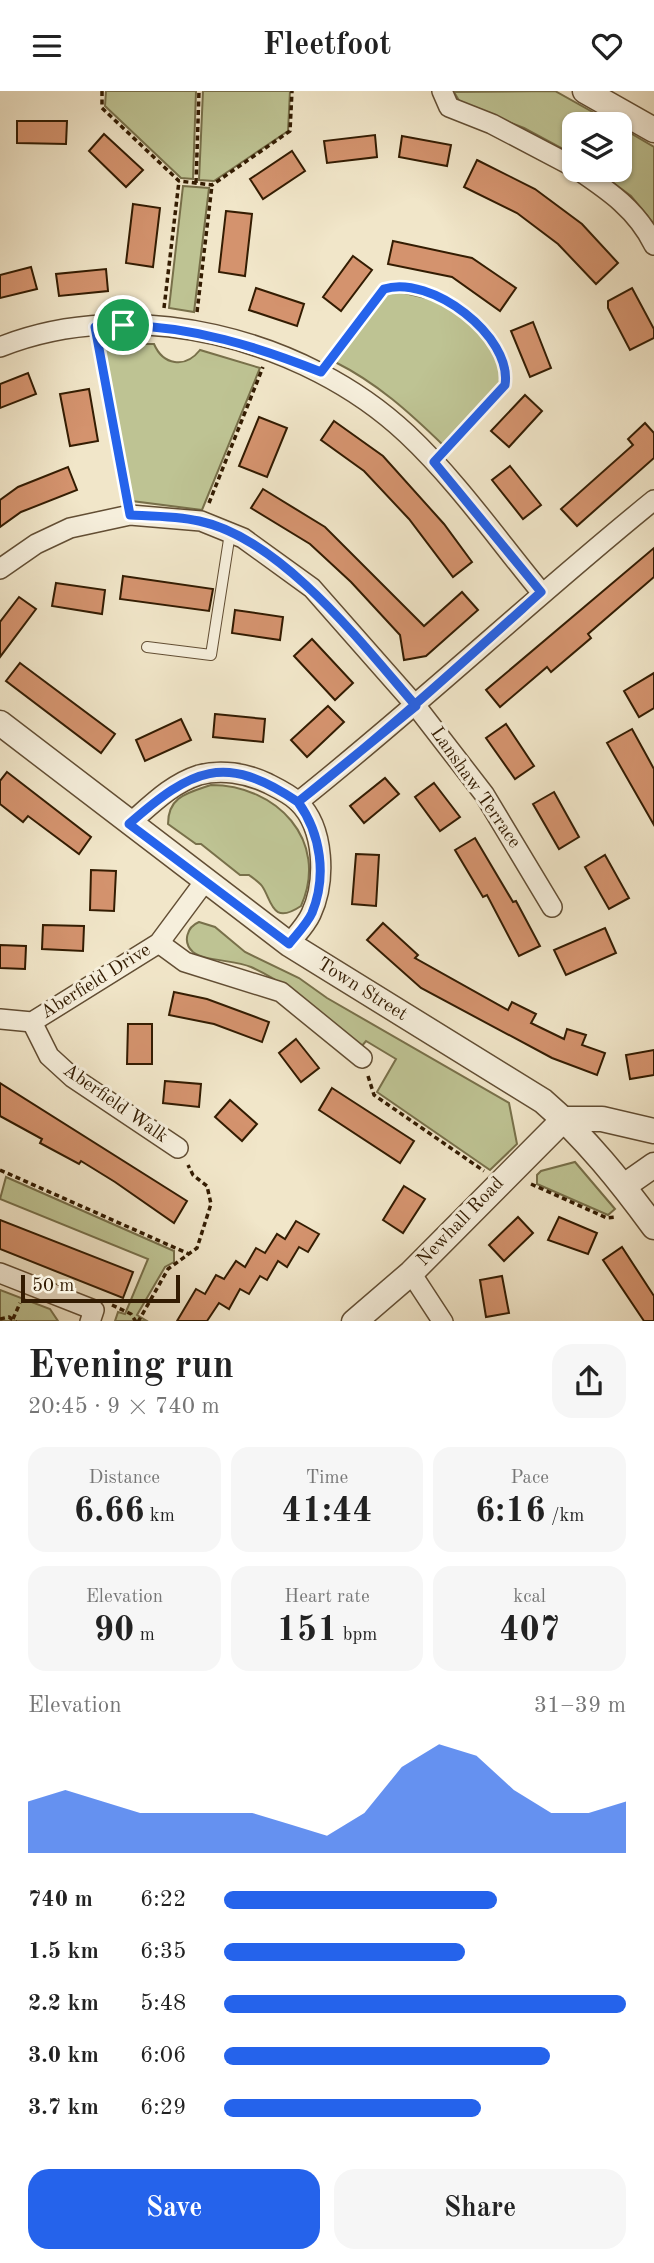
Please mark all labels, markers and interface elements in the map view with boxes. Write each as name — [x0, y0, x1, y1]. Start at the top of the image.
icon: menu — [28, 27, 66, 65]
icon: heart — [588, 27, 626, 65]
text: Fleetfoot — [263, 30, 391, 62]
map controls — [562, 112, 632, 182]
button: layers — [562, 112, 632, 182]
pin — [93, 295, 153, 355]
icon: arrive — [104, 306, 142, 344]
street label: Lanshaw Terrace — [426, 724, 524, 852]
street label: Aberfield Drive — [38, 941, 154, 1023]
street label: Town Street — [314, 955, 410, 1025]
street label: Aberfield Walk — [59, 1061, 171, 1147]
street label: Newhall Road — [414, 1174, 508, 1270]
scale bar — [21, 1273, 180, 1304]
text: 50 m — [32, 1277, 74, 1296]
button: share — [552, 1344, 626, 1418]
text: Evening run — [28, 1348, 234, 1386]
text: 20:45 · 9 × 740 m — [28, 1395, 220, 1418]
text: Distance — [89, 1469, 160, 1488]
text: Time — [306, 1469, 348, 1488]
text: Pace — [510, 1469, 549, 1488]
text: 6.66 — [74, 1494, 145, 1529]
text: 41:44 — [281, 1494, 373, 1529]
text: 6:16 — [475, 1494, 546, 1529]
text: km — [145, 1507, 175, 1526]
text: /km — [546, 1507, 584, 1526]
text: Elevation — [86, 1588, 163, 1607]
text: Heart rate — [284, 1588, 370, 1607]
text: kcal — [513, 1588, 546, 1607]
text: 90 — [94, 1613, 134, 1648]
text: 151 — [277, 1613, 337, 1648]
text: 407 — [499, 1613, 560, 1648]
text: m — [134, 1626, 155, 1645]
text: bpm — [337, 1626, 377, 1645]
text: Elevation — [28, 1694, 122, 1717]
text: 31–39 m — [534, 1694, 626, 1717]
text: 740 m — [28, 1888, 93, 1911]
text: 6:22 — [140, 1888, 186, 1911]
text: 1.5 km — [28, 1940, 99, 1963]
text: 6:35 — [140, 1940, 186, 1963]
text: 2.2 km — [28, 1992, 99, 2015]
text: 5:48 — [140, 1992, 186, 2015]
text: 3.0 km — [28, 2044, 99, 2067]
text: 6:06 — [140, 2044, 186, 2067]
text: 3.7 km — [28, 2096, 99, 2119]
text: 6:29 — [140, 2096, 186, 2119]
button: Save — [28, 2169, 320, 2249]
button: Share — [334, 2169, 626, 2249]

